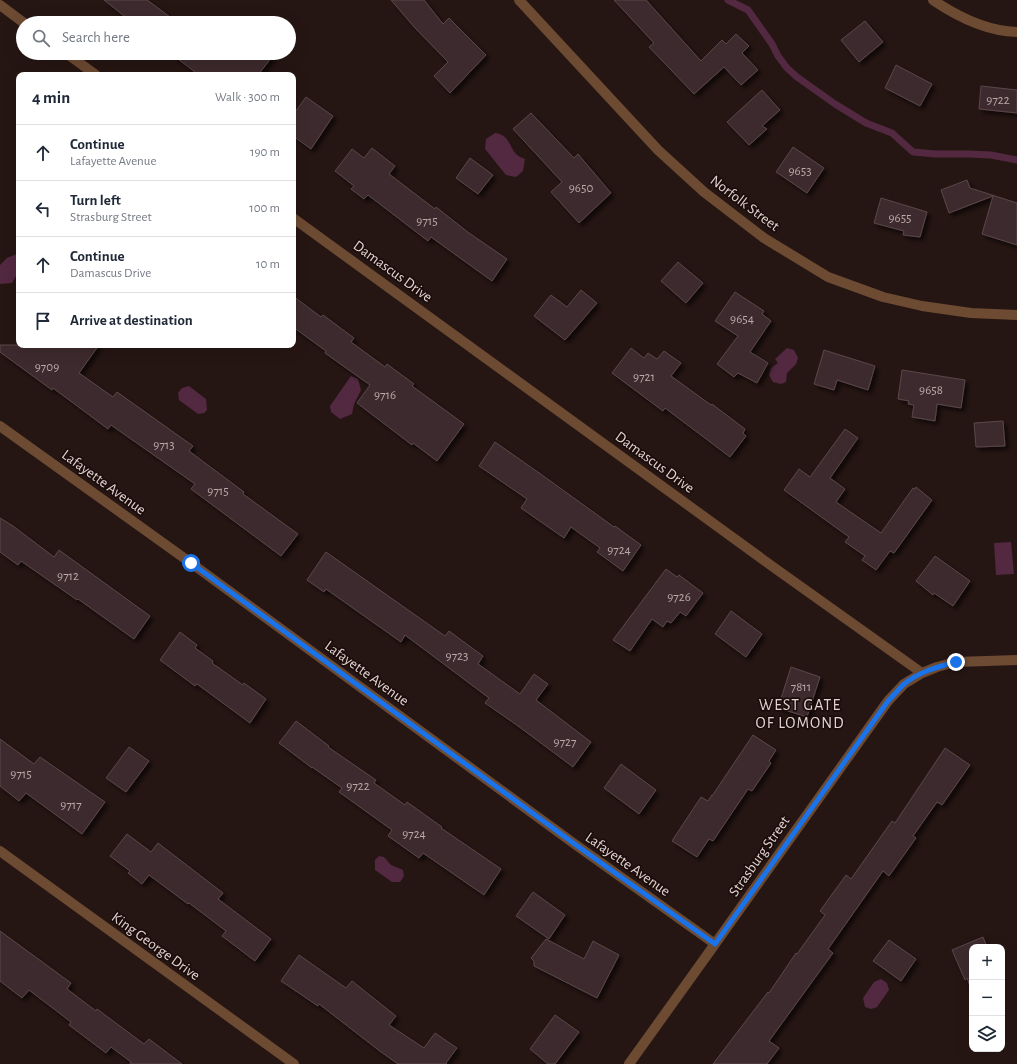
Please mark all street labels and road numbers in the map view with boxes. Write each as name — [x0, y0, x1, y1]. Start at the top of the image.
street label: Norfolk Street — [707, 173, 782, 234]
street label: Damascus Drive — [350, 238, 435, 305]
street label: Damascus Drive — [612, 429, 697, 496]
street label: Lafayette Avenue — [59, 447, 149, 518]
street label: Lafayette Avenue — [322, 638, 412, 709]
street label: Strasburg Street — [726, 813, 793, 899]
street label: Lafayette Avenue — [583, 830, 673, 899]
street label: King George Drive — [109, 909, 203, 983]

